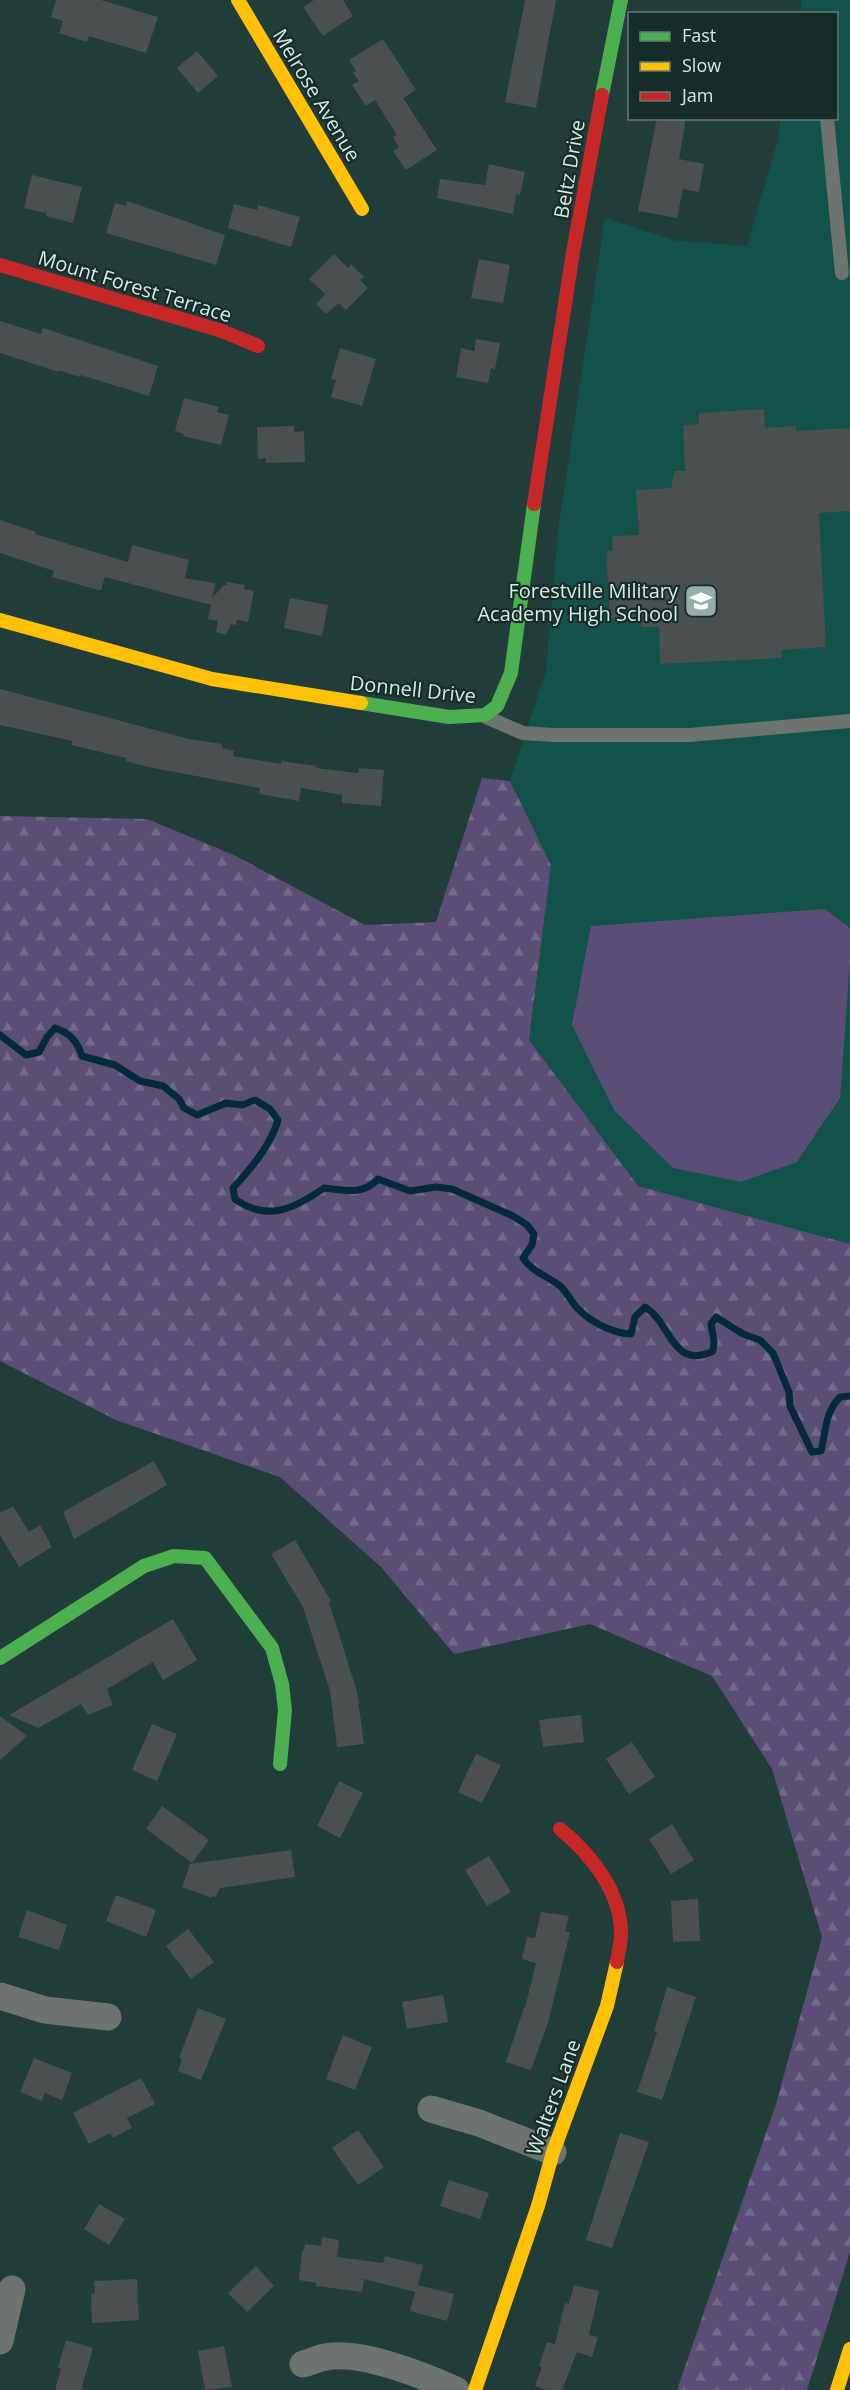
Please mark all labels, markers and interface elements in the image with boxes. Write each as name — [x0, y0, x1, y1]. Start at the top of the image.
legend — [628, 12, 838, 120]
text: Fast — [682, 23, 716, 47]
street label: Melrose Avenue — [267, 24, 367, 166]
text: Slow — [682, 53, 721, 77]
text: Jam — [680, 83, 714, 107]
street label: Beltz Drive — [547, 117, 591, 221]
street label: Mount Forest Terrace — [35, 244, 235, 328]
place label: Forestville Military Academy High School — [477, 577, 679, 627]
school or university icon: Forestville Military Academy High School — [683, 583, 719, 619]
street label: Donnell Drive — [349, 669, 477, 709]
street label: Walters Lane — [520, 2036, 586, 2158]

